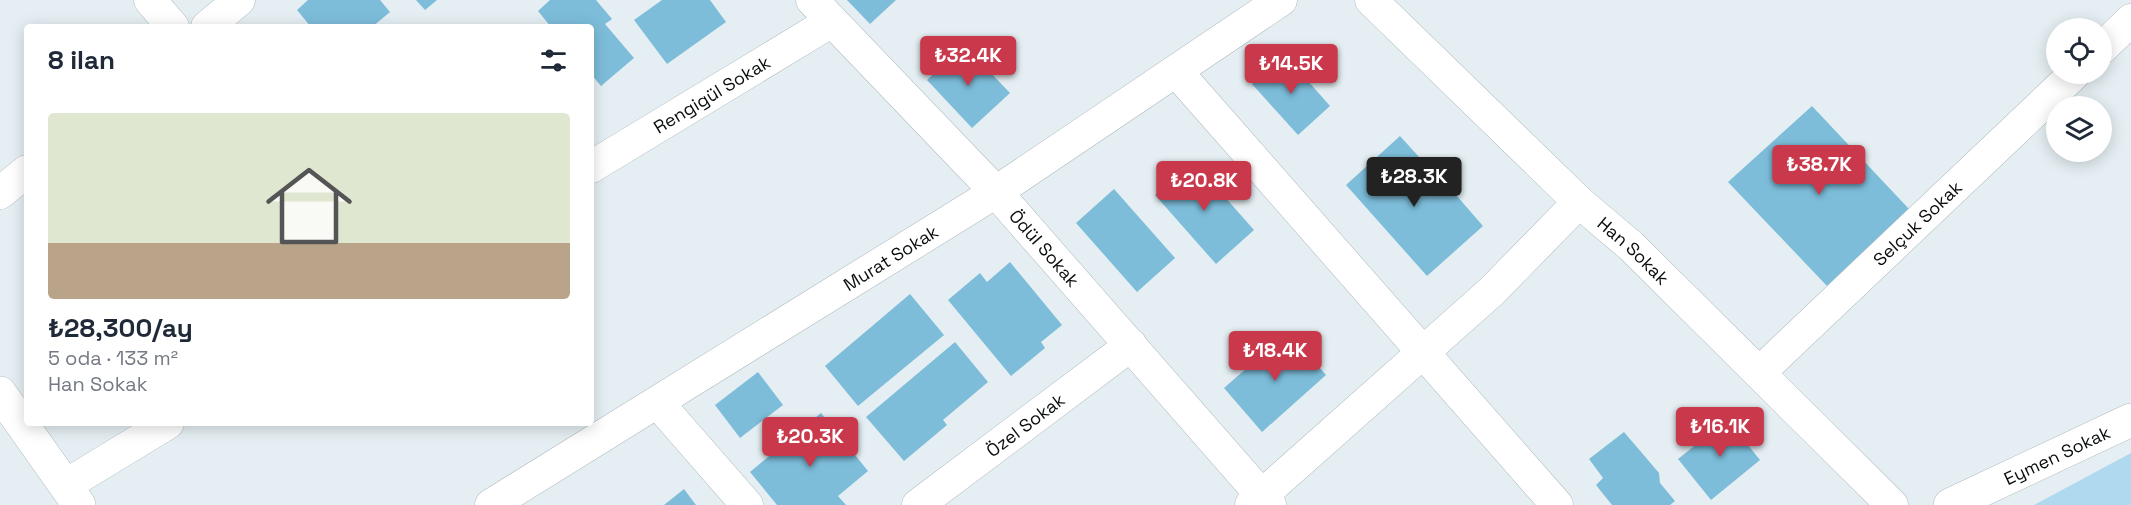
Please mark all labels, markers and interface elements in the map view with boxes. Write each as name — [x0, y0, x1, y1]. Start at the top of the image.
map controls — [2046, 18, 2112, 162]
button: locate — [2046, 18, 2112, 84]
pin: ₺32.4K — [919, 36, 1017, 87]
text: ₺32.4K — [934, 42, 1002, 68]
text: 8 ilan — [48, 43, 115, 77]
icon: filters — [537, 44, 570, 77]
pin: ₺14.5K — [1242, 44, 1340, 95]
street label: Rengigül Sokak — [649, 50, 774, 138]
text: ₺14.5K — [1259, 50, 1323, 76]
button: layers — [2046, 96, 2112, 162]
pin: ₺38.7K — [1770, 145, 1868, 196]
text: ₺38.7K — [1786, 151, 1852, 177]
icon: home — [255, 152, 363, 260]
pin: ₺28.3K — [1365, 157, 1463, 208]
pin: ₺20.8K — [1155, 161, 1253, 212]
text: ₺28.3K — [1381, 163, 1447, 189]
text: ₺20.8K — [1170, 167, 1238, 193]
street label: Selçuk Sokak — [1868, 175, 1967, 270]
street label: Ödül Sokak — [1005, 204, 1085, 291]
street label: Han Sokak — [1593, 211, 1675, 289]
street label: Murat Sokak — [839, 219, 942, 295]
text: ₺28,300/ay — [48, 311, 193, 345]
pin: ₺18.4K — [1226, 331, 1324, 382]
text: ₺18.4K — [1243, 337, 1307, 363]
text: 5 oda · 133 m² — [48, 345, 178, 371]
text: Han Sokak — [48, 371, 147, 397]
street label: Özel Sokak — [981, 387, 1069, 461]
pin: ₺16.1K — [1671, 407, 1769, 458]
text: ₺16.1K — [1690, 413, 1750, 439]
pin: ₺20.3K — [761, 417, 859, 468]
street label: Eymen Sokak — [2000, 420, 2114, 490]
text: ₺20.3K — [776, 423, 844, 449]

